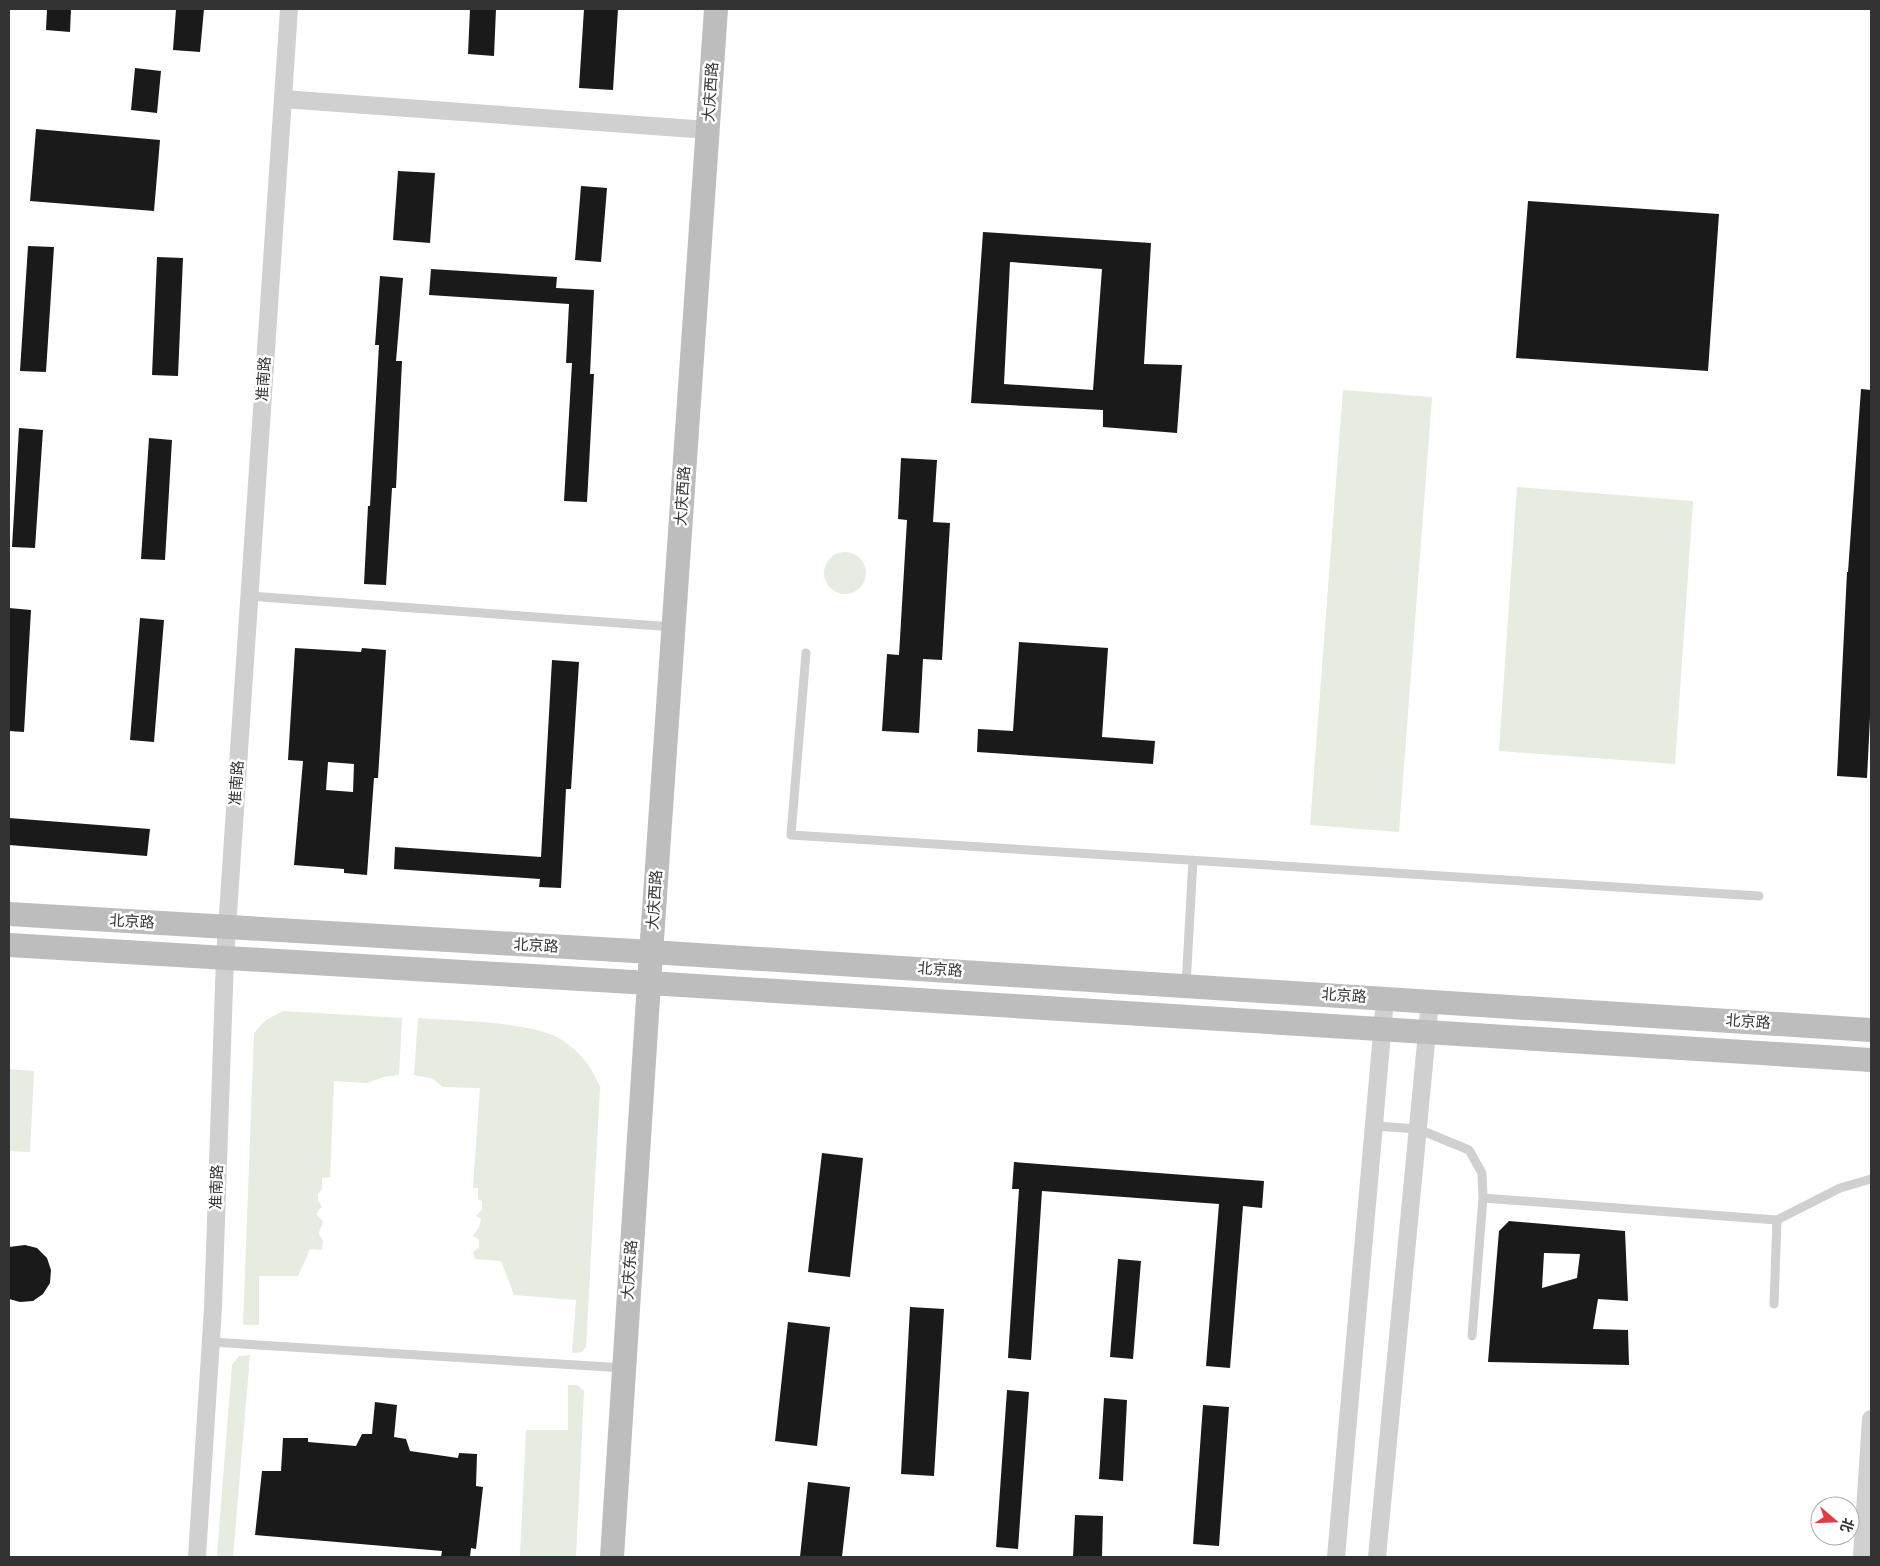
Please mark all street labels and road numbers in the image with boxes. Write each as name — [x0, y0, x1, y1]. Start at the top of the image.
street label: 大庆西路 — [698, 61, 724, 123]
street label: 准南路 — [252, 356, 276, 402]
street label: 大庆西路 — [670, 465, 696, 527]
street label: 准南路 — [225, 760, 249, 806]
street label: 大庆西路 — [642, 869, 668, 931]
street label: 北京路 — [109, 910, 155, 934]
street label: 北京路 — [513, 934, 559, 958]
street label: 北京路 — [917, 958, 963, 982]
street label: 北京路 — [1321, 984, 1367, 1008]
street label: 北京路 — [1725, 1010, 1771, 1034]
street label: 准南路 — [206, 1164, 228, 1210]
street label: 大庆东路 — [617, 1239, 643, 1301]

